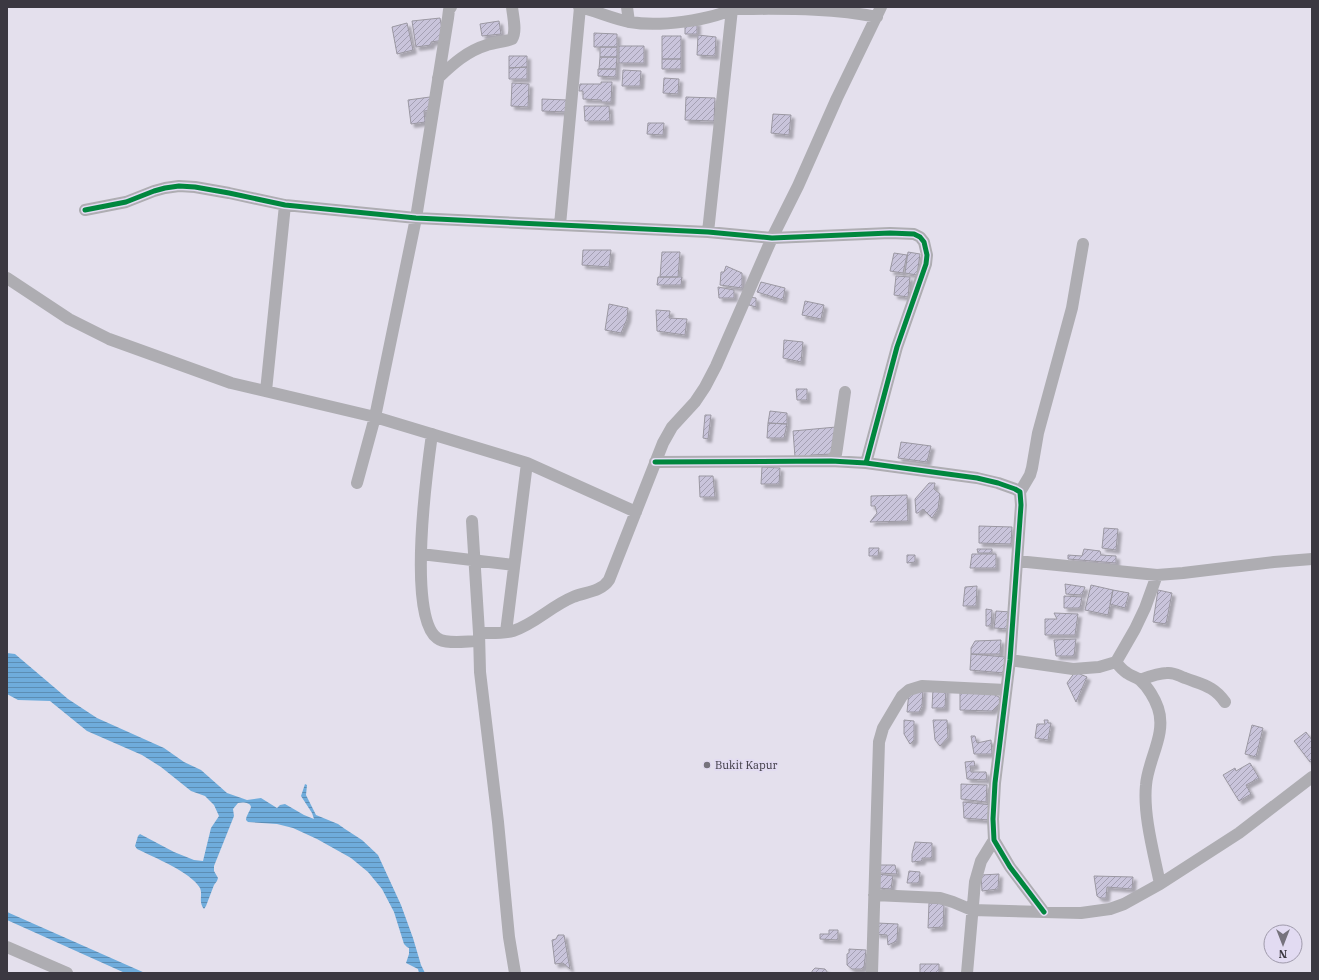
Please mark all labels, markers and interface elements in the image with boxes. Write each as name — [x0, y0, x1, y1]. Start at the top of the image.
place label: Bukit Kapur — [715, 758, 778, 772]
marker: Bukit Kapur — [702, 760, 712, 770]
north arrow — [1263, 924, 1303, 964]
text: N — [1278, 947, 1287, 961]

